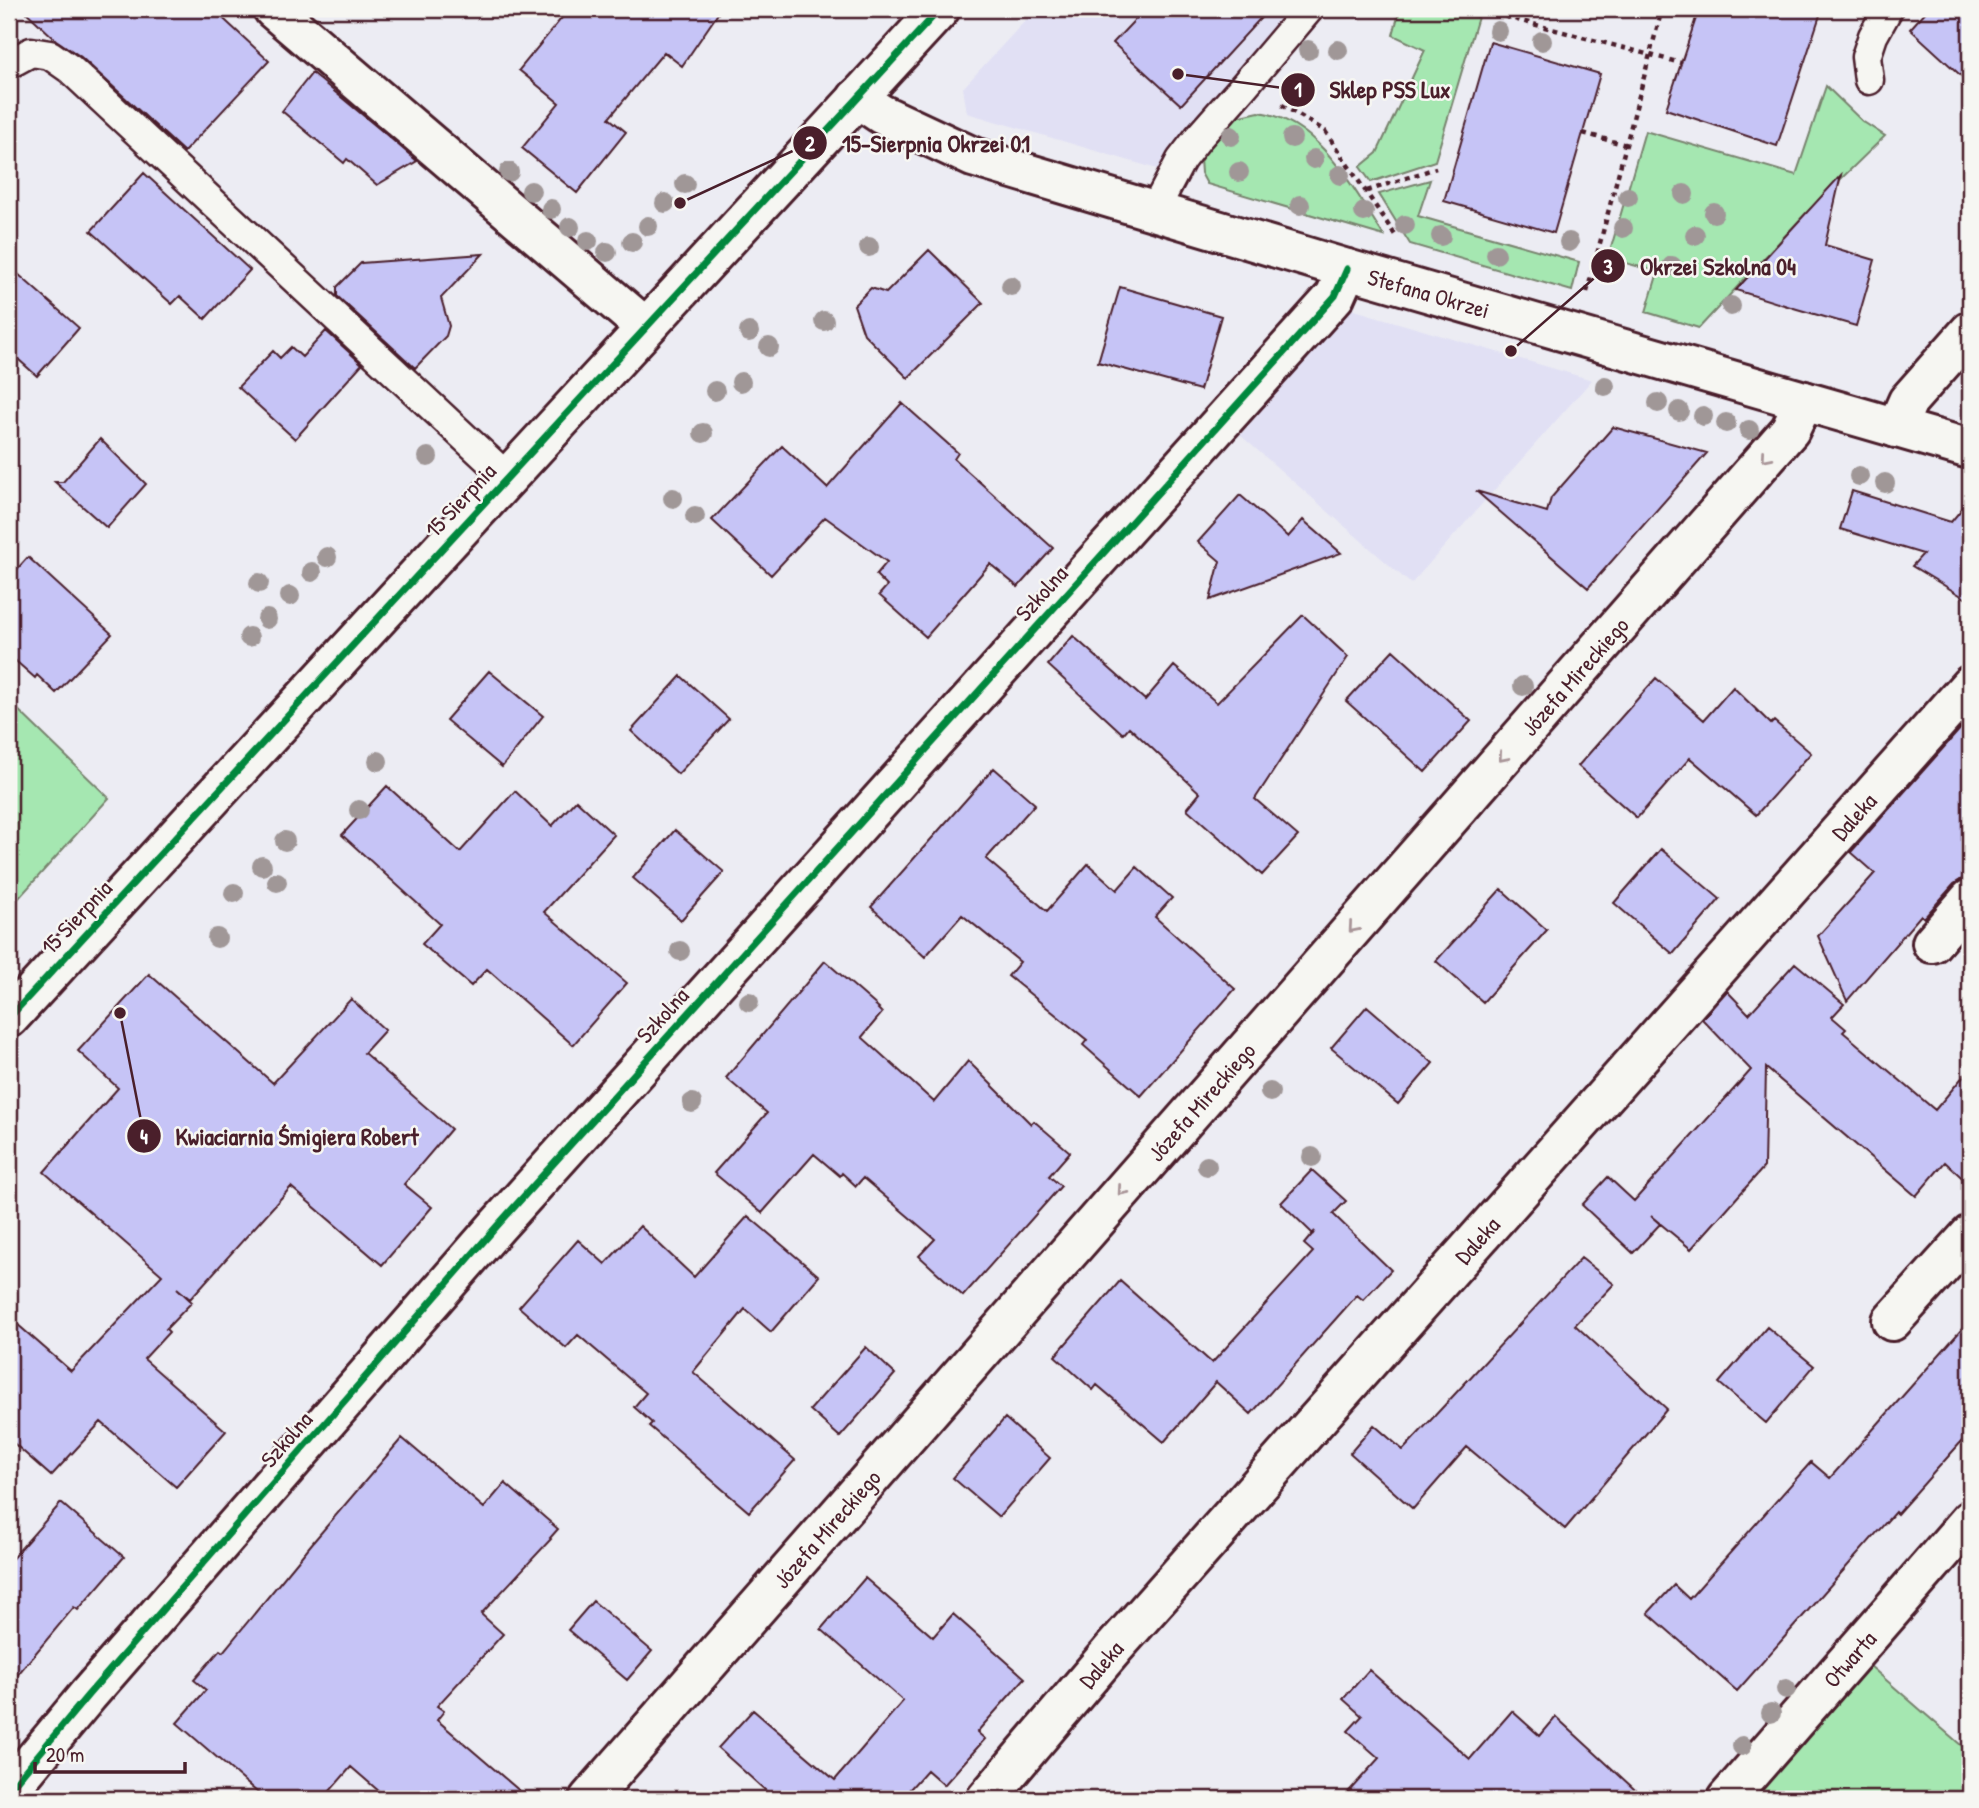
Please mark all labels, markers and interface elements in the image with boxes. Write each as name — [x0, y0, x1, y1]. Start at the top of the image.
callout: Sklep PSS Lux — [1281, 67, 1465, 112]
text: Sklep PSS Lux — [1329, 73, 1451, 106]
text: 1 — [1294, 75, 1302, 104]
callout: 15-Sierpnia Okrzei 01 — [793, 121, 1044, 166]
text: 15-Sierpnia Okrzei 01 — [842, 127, 1030, 160]
text: 2 — [805, 129, 815, 158]
callout: Okrzei Szkolna 04 — [1591, 244, 1810, 289]
text: Okrzei Szkolna 04 — [1640, 250, 1796, 282]
text: 3 — [1603, 252, 1613, 281]
street label: Stefana Okrzei — [1364, 260, 1493, 325]
one-way arrow — [1762, 449, 1774, 462]
street label: 15 Sierpnia — [417, 456, 503, 544]
street label: Szkolna — [1008, 559, 1074, 627]
street label: Józefa Mireckiego — [1514, 610, 1635, 742]
one-way arrow — [1499, 749, 1511, 762]
street label: Daleka — [1824, 786, 1883, 847]
street label: 15 Sierpnia — [33, 873, 119, 961]
one-way arrow — [1349, 920, 1361, 933]
street label: Szkolna — [629, 981, 695, 1049]
street label: Józefa Mireckiego — [1140, 1035, 1262, 1167]
callout: Kwiaciarnia Śmigiera Robert — [127, 1114, 433, 1159]
text: Kwiaciarnia Śmigiera Robert — [176, 1120, 419, 1153]
text: 4 — [140, 1122, 148, 1151]
one-way arrow — [1118, 1183, 1131, 1196]
street label: Daleka — [1447, 1209, 1506, 1270]
street label: Szkolna — [253, 1404, 319, 1474]
street label: Józefa Mireckiego — [766, 1462, 887, 1594]
street label: Otwarta — [1816, 1624, 1883, 1694]
street label: Daleka — [1071, 1633, 1130, 1695]
scale bar — [35, 1731, 186, 1775]
text: 20 m — [46, 1740, 84, 1769]

